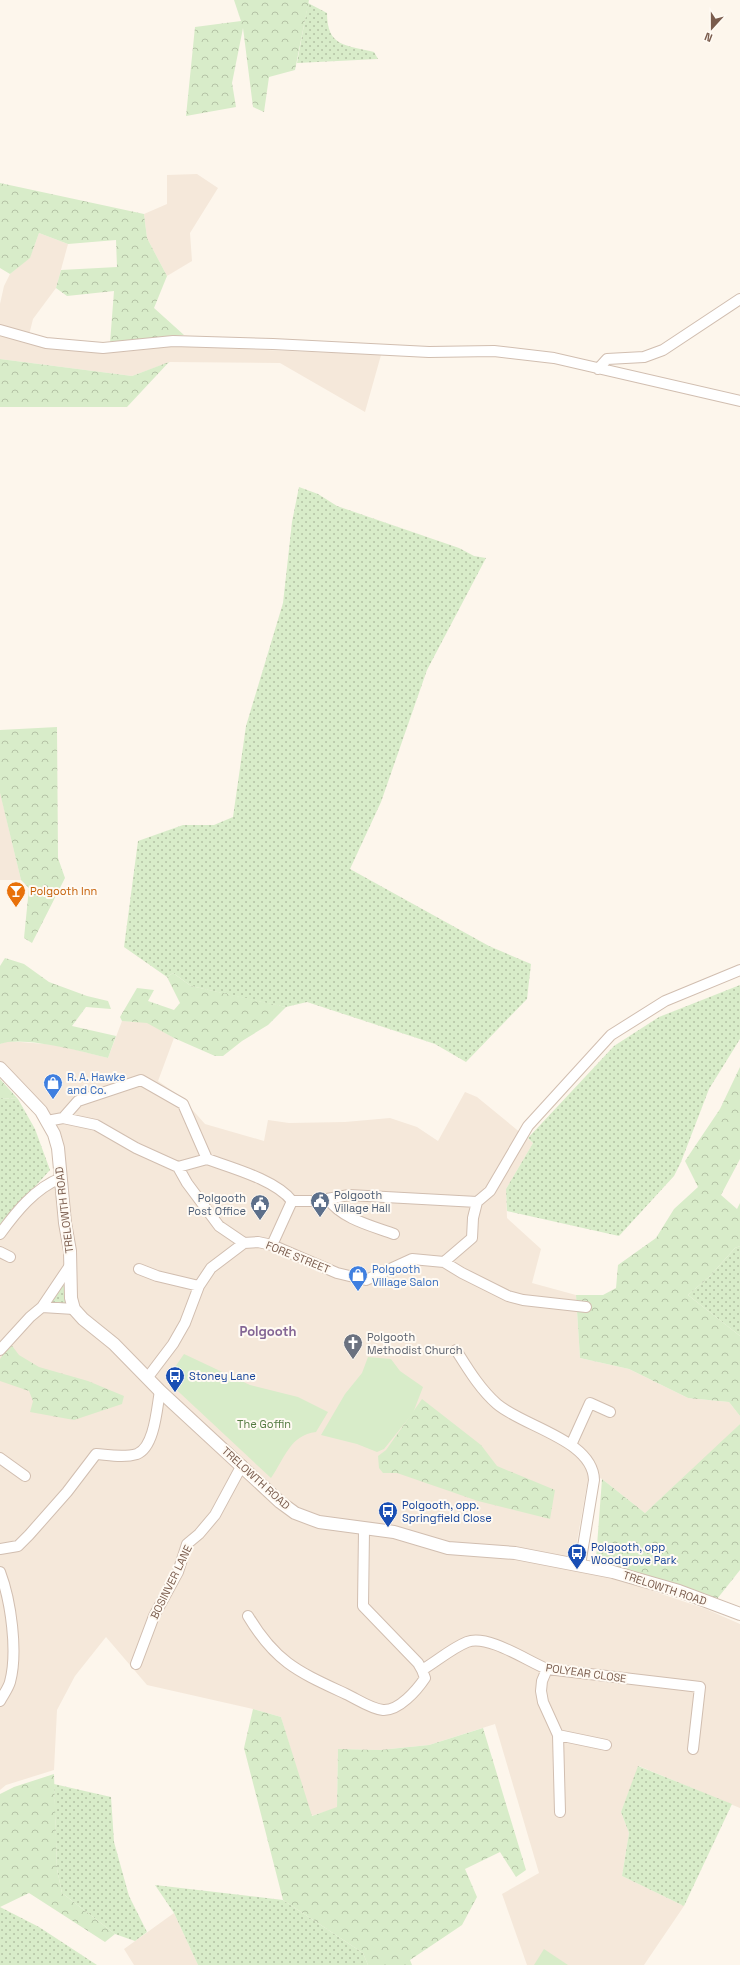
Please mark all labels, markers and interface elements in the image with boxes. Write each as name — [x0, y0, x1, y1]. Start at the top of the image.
north arrow — [692, 8, 732, 48]
text: N — [702, 29, 714, 45]
bar icon: Polgooth Inn — [5, 880, 27, 908]
place label: Polgooth Inn — [30, 884, 97, 898]
place label: R. A. Hawke and Co. — [67, 1070, 126, 1097]
shop icon: R. A. Hawke and Co. — [42, 1072, 64, 1100]
street label: TRELOWTH ROAD — [52, 1166, 76, 1254]
place label: Polgooth Village Hall — [334, 1188, 390, 1215]
public building icon: Polgooth Village Hall — [309, 1190, 331, 1218]
place label: Polgooth Post Office — [188, 1191, 246, 1218]
public building icon: Polgooth Post Office — [249, 1193, 271, 1221]
street label: FORE STREET — [264, 1238, 333, 1276]
place label: Polgooth Village Salon — [372, 1262, 439, 1289]
shop icon: Polgooth Village Salon — [347, 1264, 369, 1292]
district label: Polgooth — [239, 1323, 297, 1340]
place label: Polgooth Methodist Church — [367, 1330, 462, 1357]
church icon: Polgooth Methodist Church — [342, 1332, 364, 1360]
bus stop icon: Stoney Lane — [164, 1365, 186, 1393]
place label: Stoney Lane — [189, 1369, 256, 1383]
park label: The Goffin — [237, 1417, 291, 1431]
street label: TRELOWTH ROAD — [219, 1444, 293, 1512]
place label: Polgooth, opp. Springfield Close — [402, 1498, 492, 1525]
bus stop icon: Polgooth, opp. Springfield Close — [377, 1500, 399, 1528]
place label: Polgooth, opp Woodgrove Park — [591, 1540, 677, 1567]
bus stop icon: Polgooth, opp Woodgrove Park — [566, 1542, 588, 1570]
street label: BOSINVER LANE — [147, 1543, 195, 1621]
street label: TRELOWTH ROAD — [621, 1568, 709, 1608]
street label: POLYEAR CLOSE — [545, 1660, 627, 1686]

